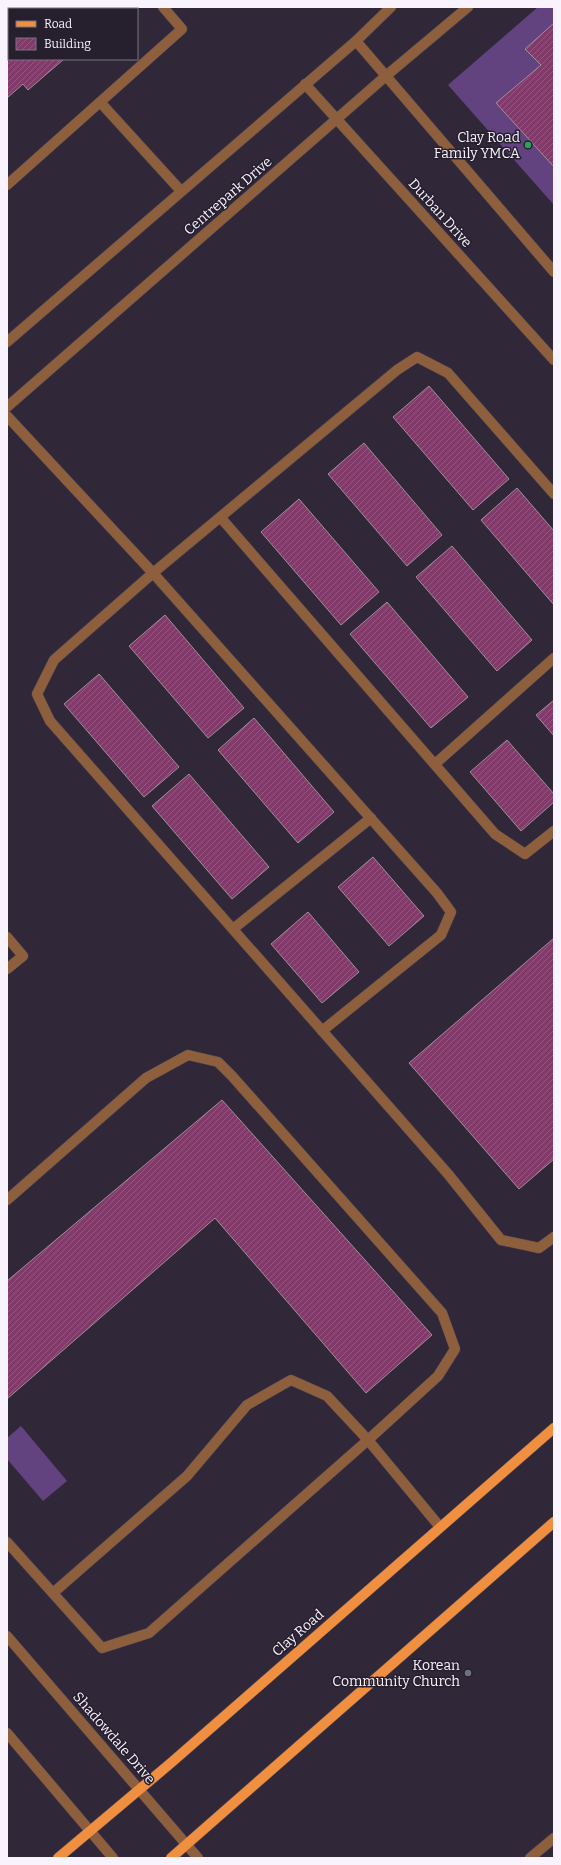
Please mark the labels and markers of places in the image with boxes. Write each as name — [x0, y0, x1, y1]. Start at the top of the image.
place label: Clay Road Family YMCA — [434, 129, 520, 162]
marker: Clay Road Family YMCA — [523, 140, 533, 150]
place label: Korean Community Church — [332, 1657, 460, 1690]
marker: Korean Community Church — [463, 1668, 473, 1678]

